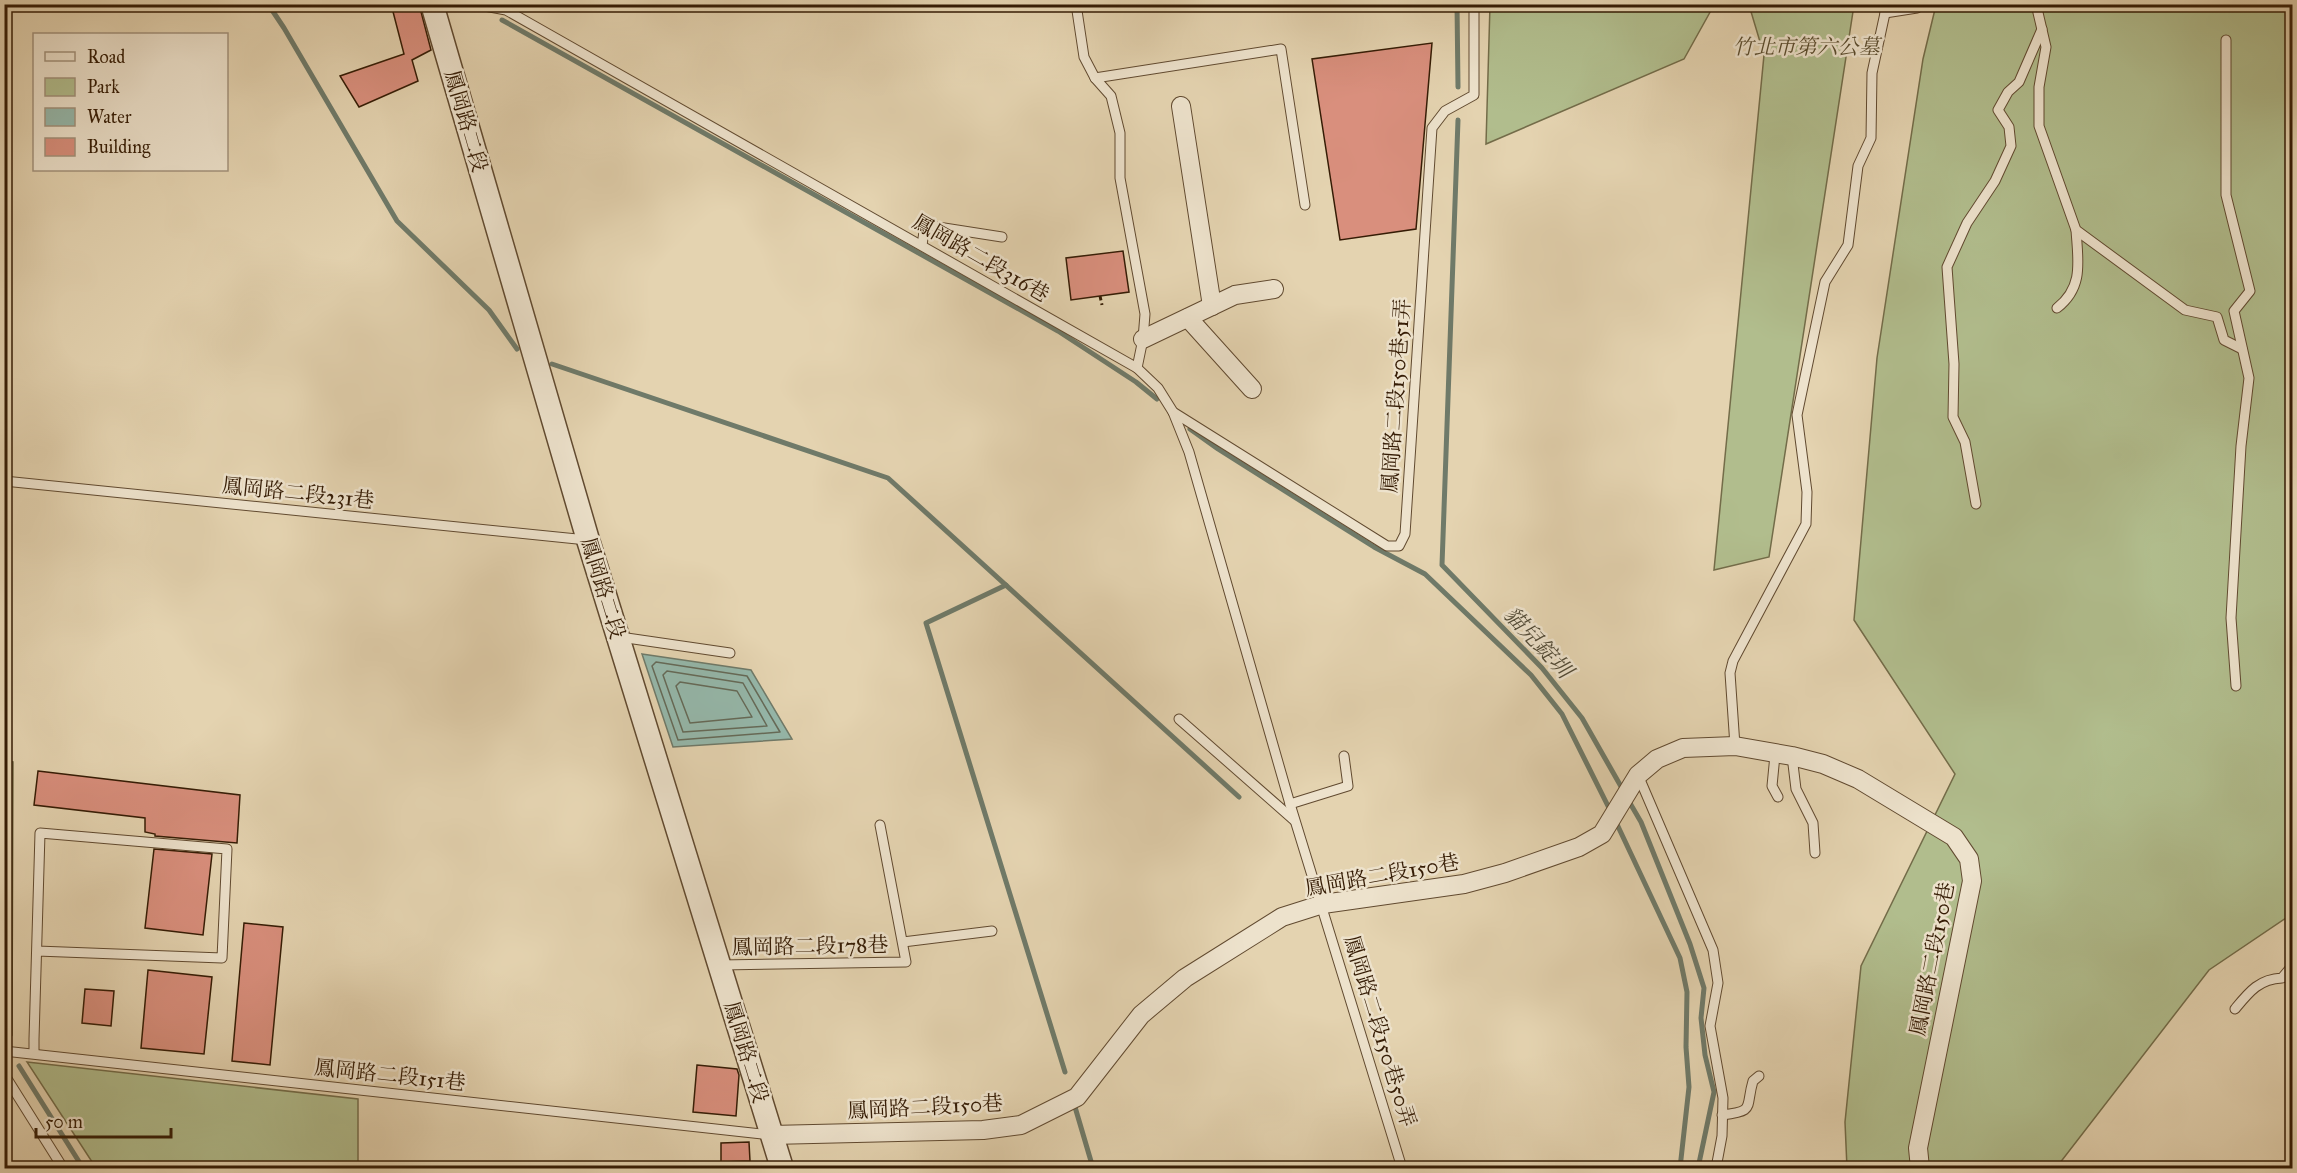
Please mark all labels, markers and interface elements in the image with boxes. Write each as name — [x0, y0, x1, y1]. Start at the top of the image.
legend — [33, 33, 228, 171]
park label: 竹北市第六公墓 — [1733, 34, 1882, 60]
text: Road — [87, 46, 125, 68]
street label: 鳳岡路二段 — [439, 67, 493, 175]
text: Park — [87, 76, 120, 98]
text: Water — [87, 106, 132, 128]
text: Building — [87, 136, 151, 159]
street label: 鳳岡路二段316巷 — [908, 208, 1054, 308]
street label: 鳳岡路二段150巷51弄 — [1376, 298, 1416, 494]
street label: 鳳岡路二段231巷 — [221, 472, 375, 514]
street label: 鳳岡路二段 — [575, 534, 631, 642]
water label: 貓兒錠圳 — [1498, 601, 1581, 686]
street label: 鳳岡路二段150巷 — [1303, 849, 1461, 901]
street label: 鳳岡路二段150巷 — [1904, 880, 1960, 1038]
street label: 鳳岡路二段178巷 — [731, 932, 889, 960]
street label: 鳳岡路二段150巷50弄 — [1338, 932, 1422, 1130]
street label: 鳳岡路二段 — [718, 998, 774, 1106]
street label: 鳳岡路二段151巷 — [313, 1054, 467, 1096]
street label: 鳳岡路二段150巷 — [846, 1090, 1004, 1124]
scale bar — [36, 1101, 171, 1139]
text: 50 m — [45, 1111, 83, 1133]

